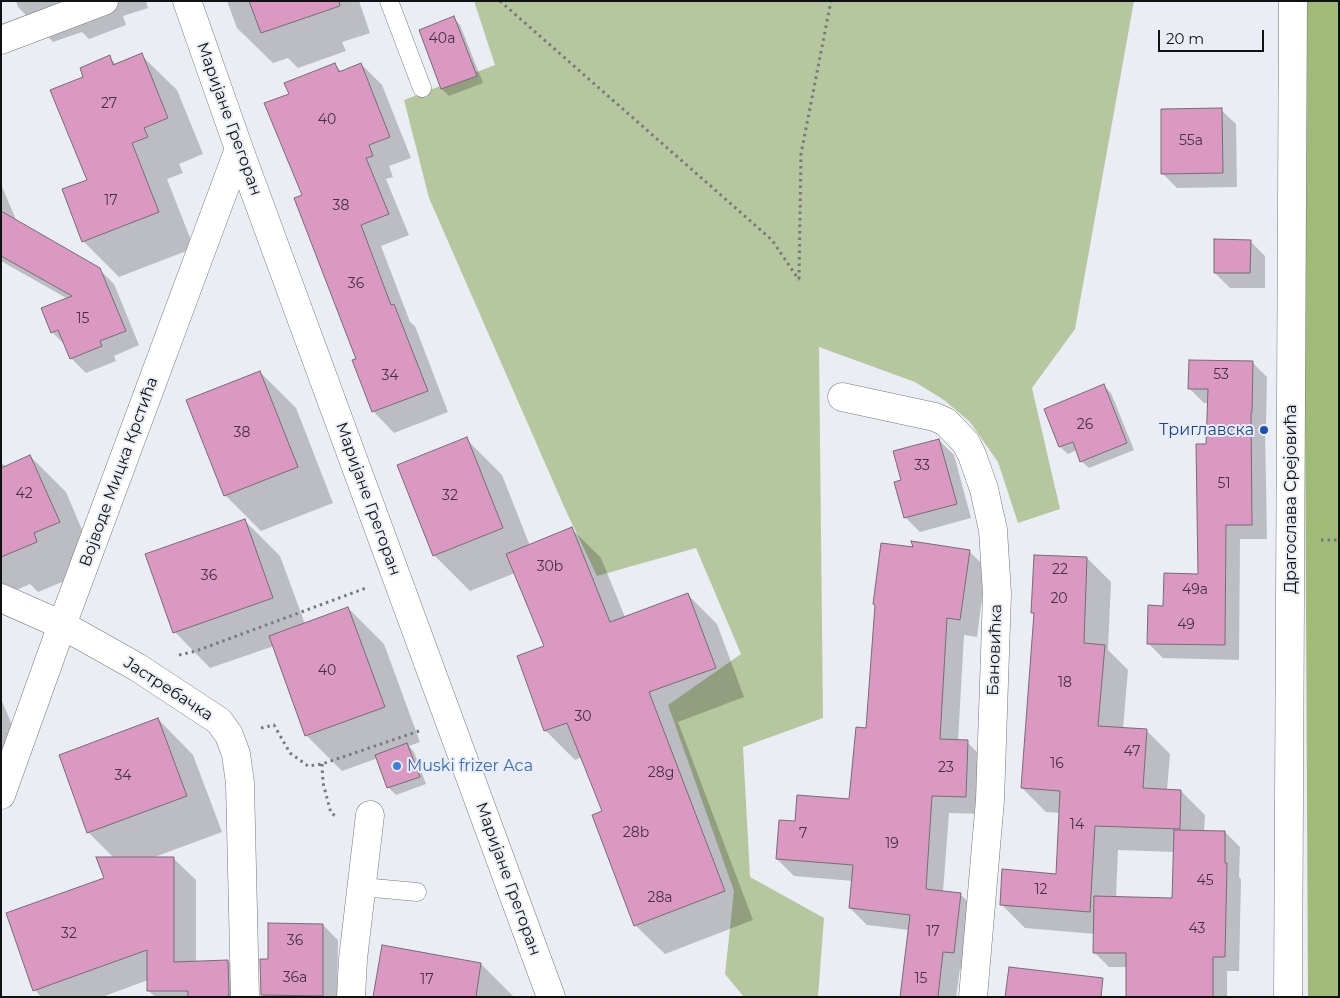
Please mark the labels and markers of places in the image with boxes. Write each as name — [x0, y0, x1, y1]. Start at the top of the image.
place label: Триглавска — [1159, 420, 1254, 440]
marker: Триглавска — [1258, 424, 1270, 436]
place label: Muski frizer Aca — [407, 756, 533, 776]
marker: Muski frizer Aca — [391, 760, 403, 772]

